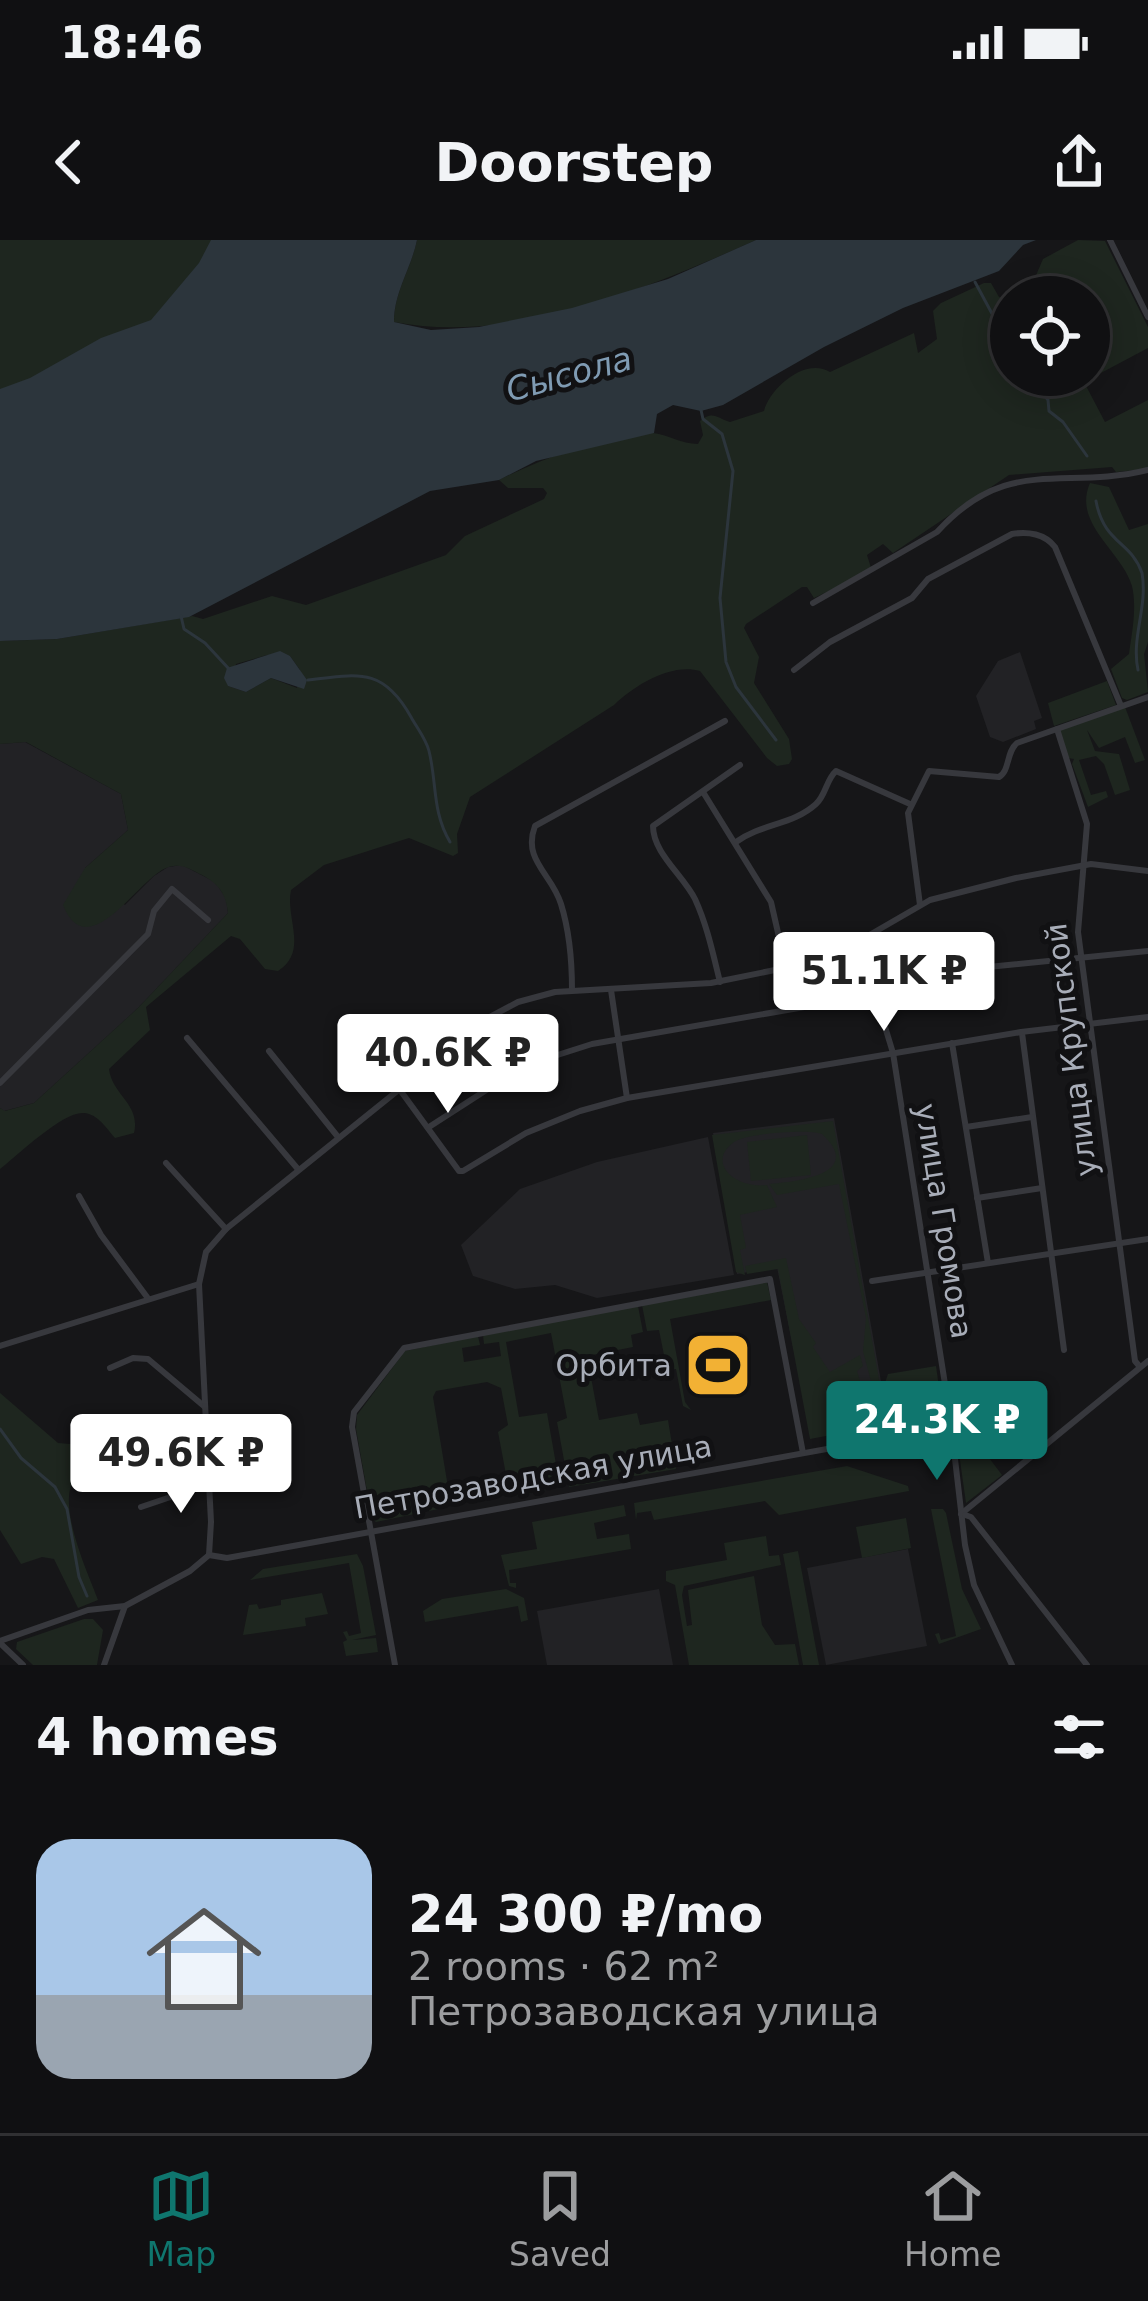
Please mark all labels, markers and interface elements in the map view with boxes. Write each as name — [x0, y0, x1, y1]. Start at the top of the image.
text: 18:46 — [60, 16, 203, 69]
icon: back — [36, 129, 102, 195]
icon: share — [1046, 129, 1112, 195]
text: Doorstep — [435, 131, 713, 194]
map controls — [990, 276, 1110, 396]
button: locate — [990, 276, 1110, 396]
water label: Сысола — [502, 339, 636, 409]
street label: улица Крупской — [1038, 921, 1104, 1179]
pin: 51.1K ₽ — [773, 932, 995, 1034]
text: 51.1K ₽ — [800, 948, 968, 993]
pin: 40.6K ₽ — [337, 1014, 559, 1116]
text: 40.6K ₽ — [364, 1030, 532, 1075]
street label: улица Громова — [908, 1101, 980, 1341]
sports icon: Орбита — [683, 1330, 753, 1400]
place label: Орбита — [555, 1348, 672, 1383]
pin: 24.3K ₽ — [826, 1381, 1048, 1483]
text: 24.3K ₽ — [853, 1397, 1021, 1442]
pin: 49.6K ₽ — [70, 1414, 292, 1516]
street label: Петрозаводская улица — [351, 1428, 715, 1526]
text: 49.6K ₽ — [97, 1430, 265, 1475]
icon: filters — [1046, 1704, 1112, 1770]
text: 4 homes — [36, 1708, 279, 1767]
text: 24 300 ₽/mo — [408, 1885, 763, 1944]
icon: home — [132, 1887, 276, 2031]
text: 2 rooms · 62 m² — [408, 1944, 719, 1989]
text: Петрозаводская улица — [408, 1989, 880, 2034]
tab: Map — [146, 2163, 216, 2274]
tab: Saved — [509, 2163, 611, 2274]
tab: Home — [904, 2163, 1001, 2274]

